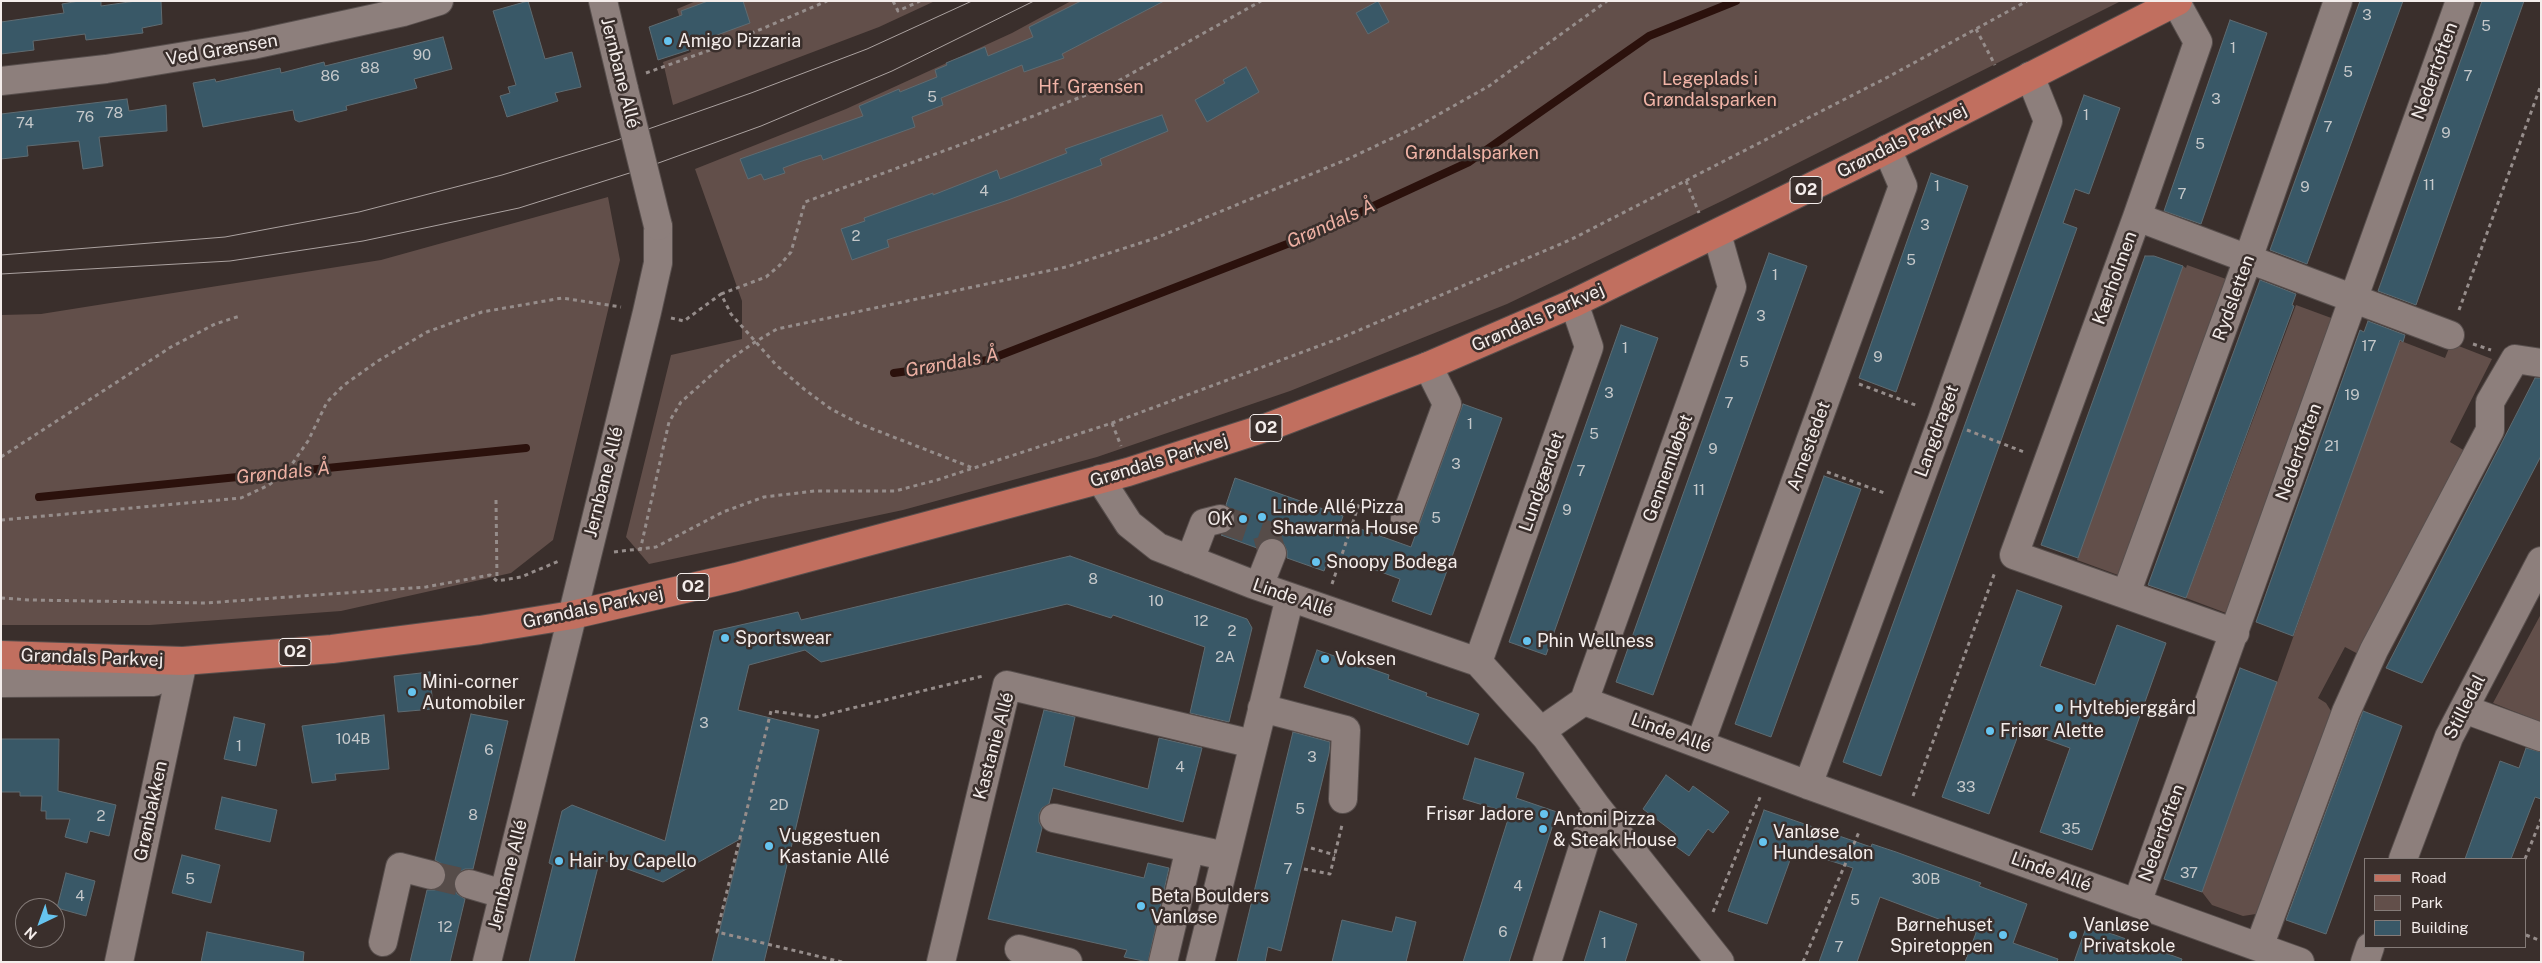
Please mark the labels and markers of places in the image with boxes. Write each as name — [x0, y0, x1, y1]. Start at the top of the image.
place label: Amigo Pizzaria — [678, 30, 801, 52]
marker: Amigo Pizzaria — [662, 35, 674, 47]
place label: Linde Allé Pizza Shawarma House — [1272, 496, 1418, 538]
place label: OK — [1208, 508, 1233, 530]
marker: Linde Allé Pizza Shawarma House — [1256, 511, 1268, 523]
marker: OK — [1237, 513, 1249, 525]
place label: Snoopy Bodega — [1326, 551, 1457, 573]
marker: Snoopy Bodega — [1310, 556, 1322, 568]
place label: Sportswear — [735, 627, 832, 649]
place label: Phin Wellness — [1537, 630, 1654, 652]
marker: Sportswear — [719, 632, 731, 644]
marker: Phin Wellness — [1521, 635, 1533, 647]
place label: Voksen — [1335, 648, 1396, 670]
marker: Voksen — [1319, 653, 1331, 665]
place label: Mini-corner Automobiler — [422, 671, 525, 714]
marker: Mini-corner Automobiler — [406, 686, 418, 698]
place label: Hyltebjerggård — [2069, 697, 2196, 719]
marker: Hyltebjerggård — [2053, 702, 2065, 714]
place label: Frisør Alette — [2000, 720, 2104, 742]
marker: Frisør Alette — [1984, 725, 1996, 737]
place label: Frisør Jadore — [1426, 803, 1534, 825]
marker: Frisør Jadore — [1538, 808, 1550, 820]
place label: Antoni Pizza & Steak House — [1553, 808, 1677, 851]
place label: Vanløse Hundesalon — [1773, 821, 1873, 864]
marker: Antoni Pizza & Steak House — [1537, 823, 1549, 835]
place label: Vuggestuen Kastanie Allé — [779, 825, 889, 868]
marker: Vanløse Hundesalon — [1757, 836, 1769, 848]
marker: Vuggestuen Kastanie Allé — [763, 840, 775, 852]
place label: Hair by Capello — [569, 850, 697, 872]
marker: Hair by Capello — [553, 855, 565, 867]
place label: Beta Boulders Vanløse — [1151, 885, 1269, 928]
marker: Beta Boulders Vanløse — [1135, 900, 1147, 912]
place label: Børnehuset Spiretoppen — [1890, 914, 1993, 956]
place label: Vanløse Privatskole — [2083, 914, 2176, 956]
marker: Børnehuset Spiretoppen — [1997, 929, 2009, 941]
marker: Vanløse Privatskole — [2067, 929, 2079, 941]

